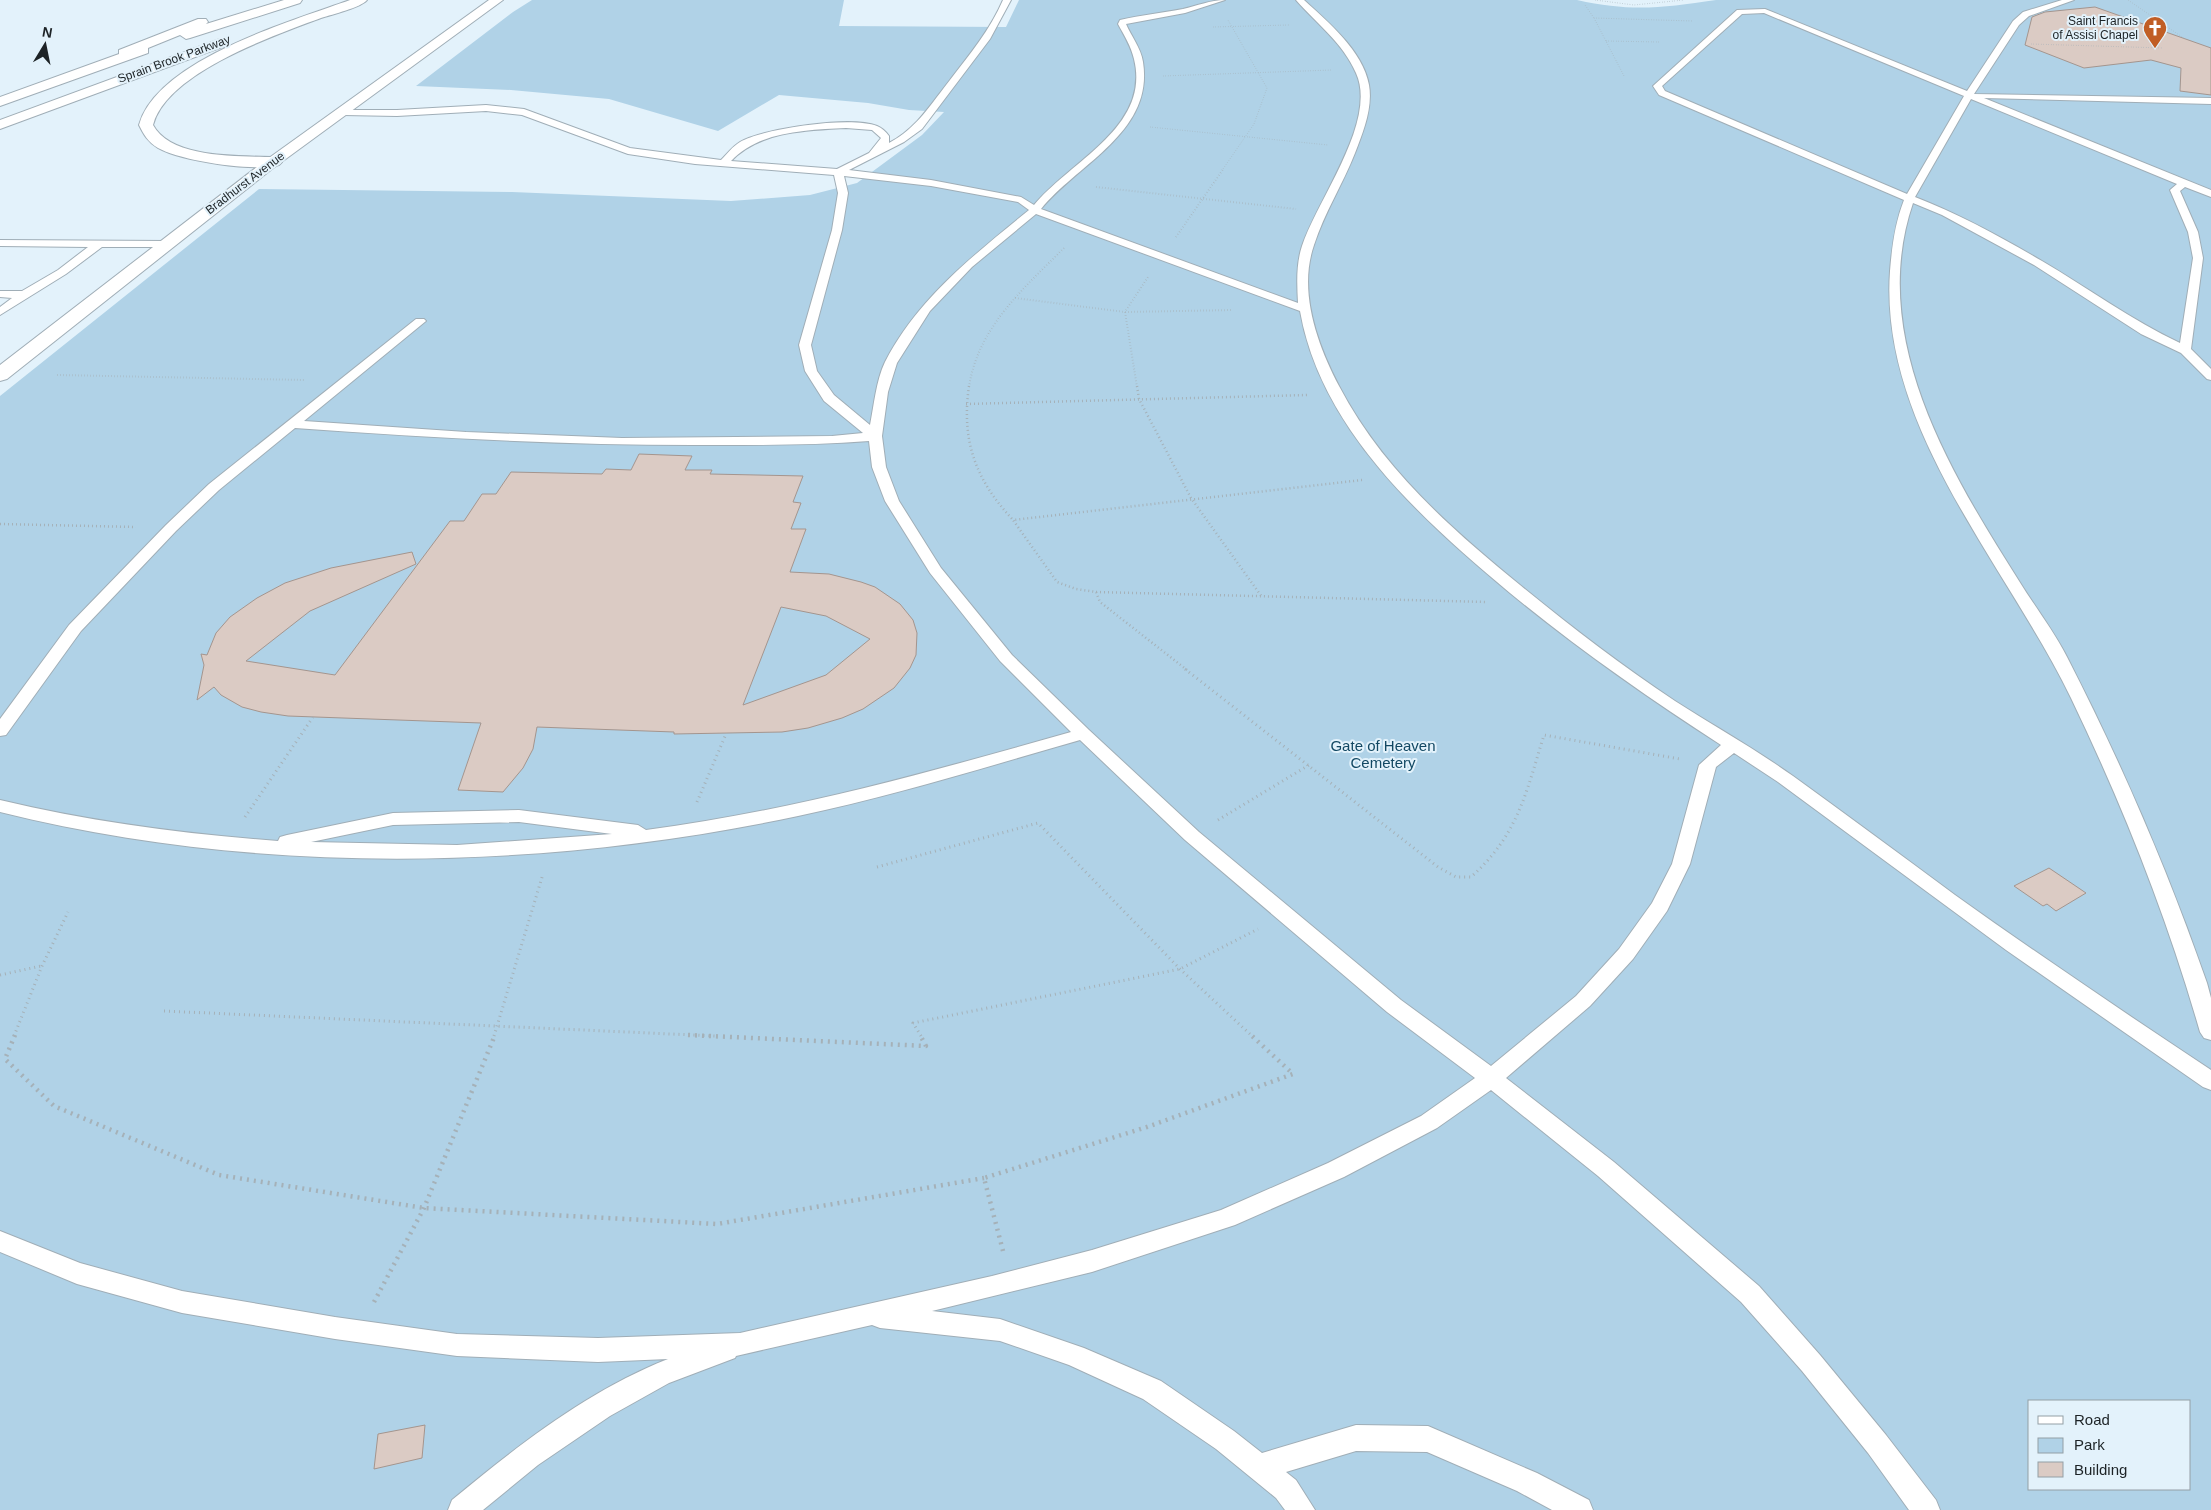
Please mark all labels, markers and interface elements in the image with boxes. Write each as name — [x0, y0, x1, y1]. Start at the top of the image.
place label: Saint Francis of Assisi Chapel — [2053, 14, 2138, 42]
church icon: Saint Francis of Assisi Chapel — [2142, 15, 2168, 49]
north arrow — [20, 20, 70, 70]
text: N — [41, 23, 54, 41]
street label: Sprain Brook Parkway — [116, 32, 232, 86]
street label: Bradhurst Avenue — [203, 149, 287, 217]
park label: Gate of Heaven Cemetery — [1330, 737, 1436, 771]
legend — [2028, 1400, 2191, 1490]
text: Road — [2074, 1411, 2110, 1428]
text: Park — [2074, 1436, 2105, 1453]
text: Building — [2074, 1461, 2127, 1478]

